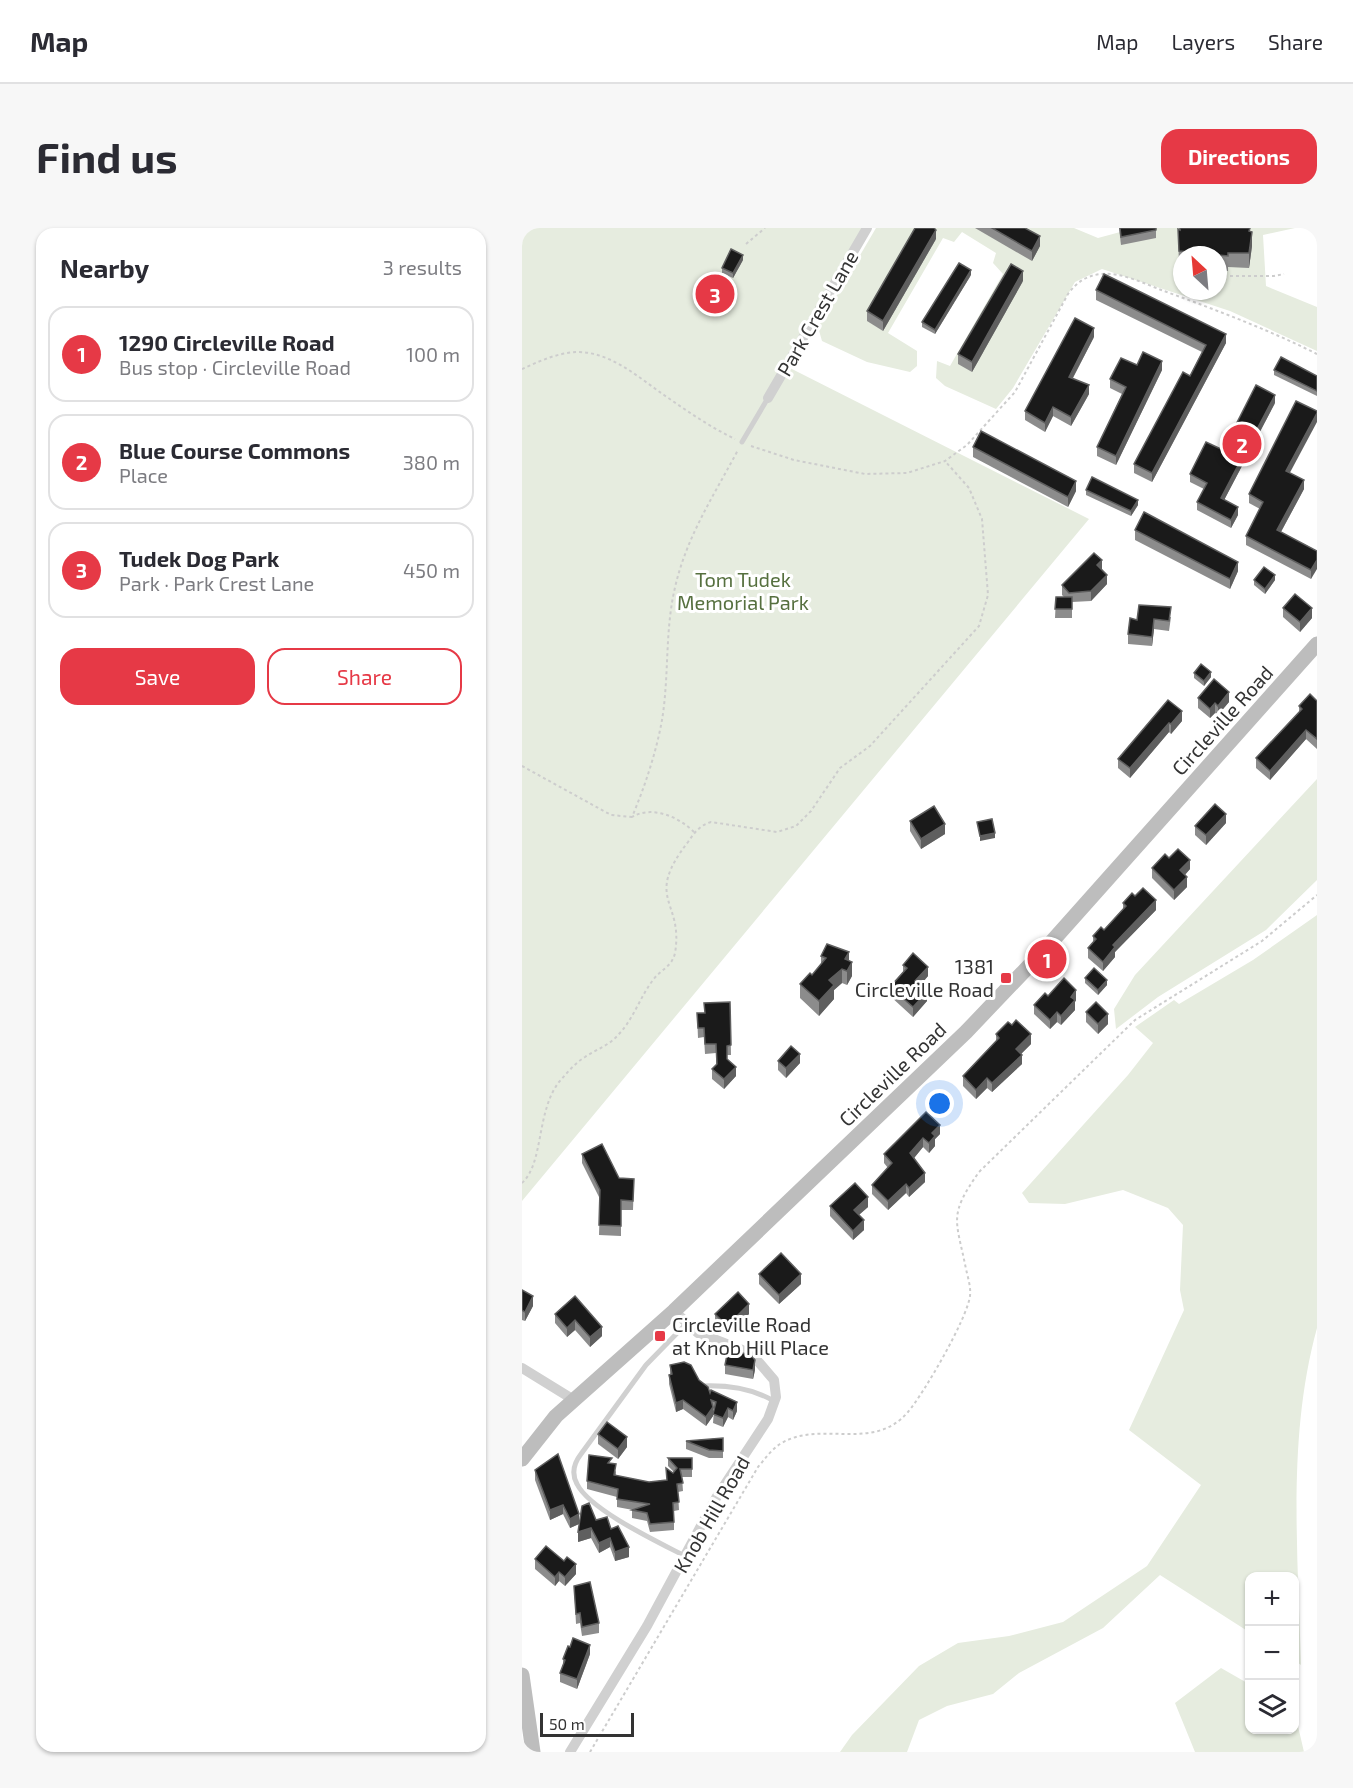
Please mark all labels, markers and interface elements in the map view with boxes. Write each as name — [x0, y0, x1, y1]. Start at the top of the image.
text: Map — [30, 24, 88, 58]
text: Map — [1096, 29, 1138, 54]
text: Layers — [1171, 29, 1235, 54]
text: Share — [1268, 29, 1323, 54]
button: Directions — [1161, 129, 1317, 184]
text: Find us — [36, 131, 178, 181]
street label: Park Crest Lane — [771, 246, 863, 380]
north arrow — [1173, 246, 1227, 300]
text: Nearby — [60, 252, 149, 283]
text: 3 results — [383, 255, 462, 279]
pin: 3 — [696, 272, 734, 316]
text: 1290 Circleville Road — [119, 329, 335, 355]
text: 1 — [77, 342, 86, 366]
text: 100 m — [406, 342, 460, 366]
text: Bus stop · Circleville Road — [119, 355, 351, 379]
pin: 2 — [1222, 422, 1262, 466]
text: Blue Course Commons — [119, 437, 350, 463]
text: 2 — [76, 450, 87, 474]
text: 380 m — [403, 450, 460, 474]
text: Place — [119, 463, 168, 487]
text: Tudek Dog Park — [119, 545, 279, 571]
text: 3 — [76, 558, 87, 582]
text: 450 m — [403, 558, 460, 582]
park label: Tom Tudek Memorial Park — [677, 567, 809, 614]
text: Park · Park Crest Lane — [119, 571, 314, 595]
button: Save — [60, 648, 255, 705]
button: Share — [267, 648, 462, 705]
street label: Circleville Road — [1166, 660, 1278, 780]
pin: 1 — [1028, 936, 1066, 982]
place label: 1381 Circleville Road — [855, 954, 994, 1001]
marker: 1381 Circleville Road — [999, 971, 1013, 985]
street label: Circleville Road — [834, 1017, 950, 1131]
your location — [925, 1089, 954, 1118]
place label: Circleville Road at Knob Hill Place — [672, 1312, 829, 1359]
marker: Circleville Road at Knob Hill Place — [653, 1329, 667, 1343]
street label: Knob Hill Road — [668, 1451, 754, 1577]
map controls — [1245, 1572, 1299, 1734]
button: + — [1245, 1572, 1299, 1626]
button: − — [1245, 1626, 1299, 1680]
button: layers — [1245, 1680, 1299, 1734]
scale bar — [540, 1710, 634, 1738]
text: 50 m — [549, 1714, 585, 1733]

